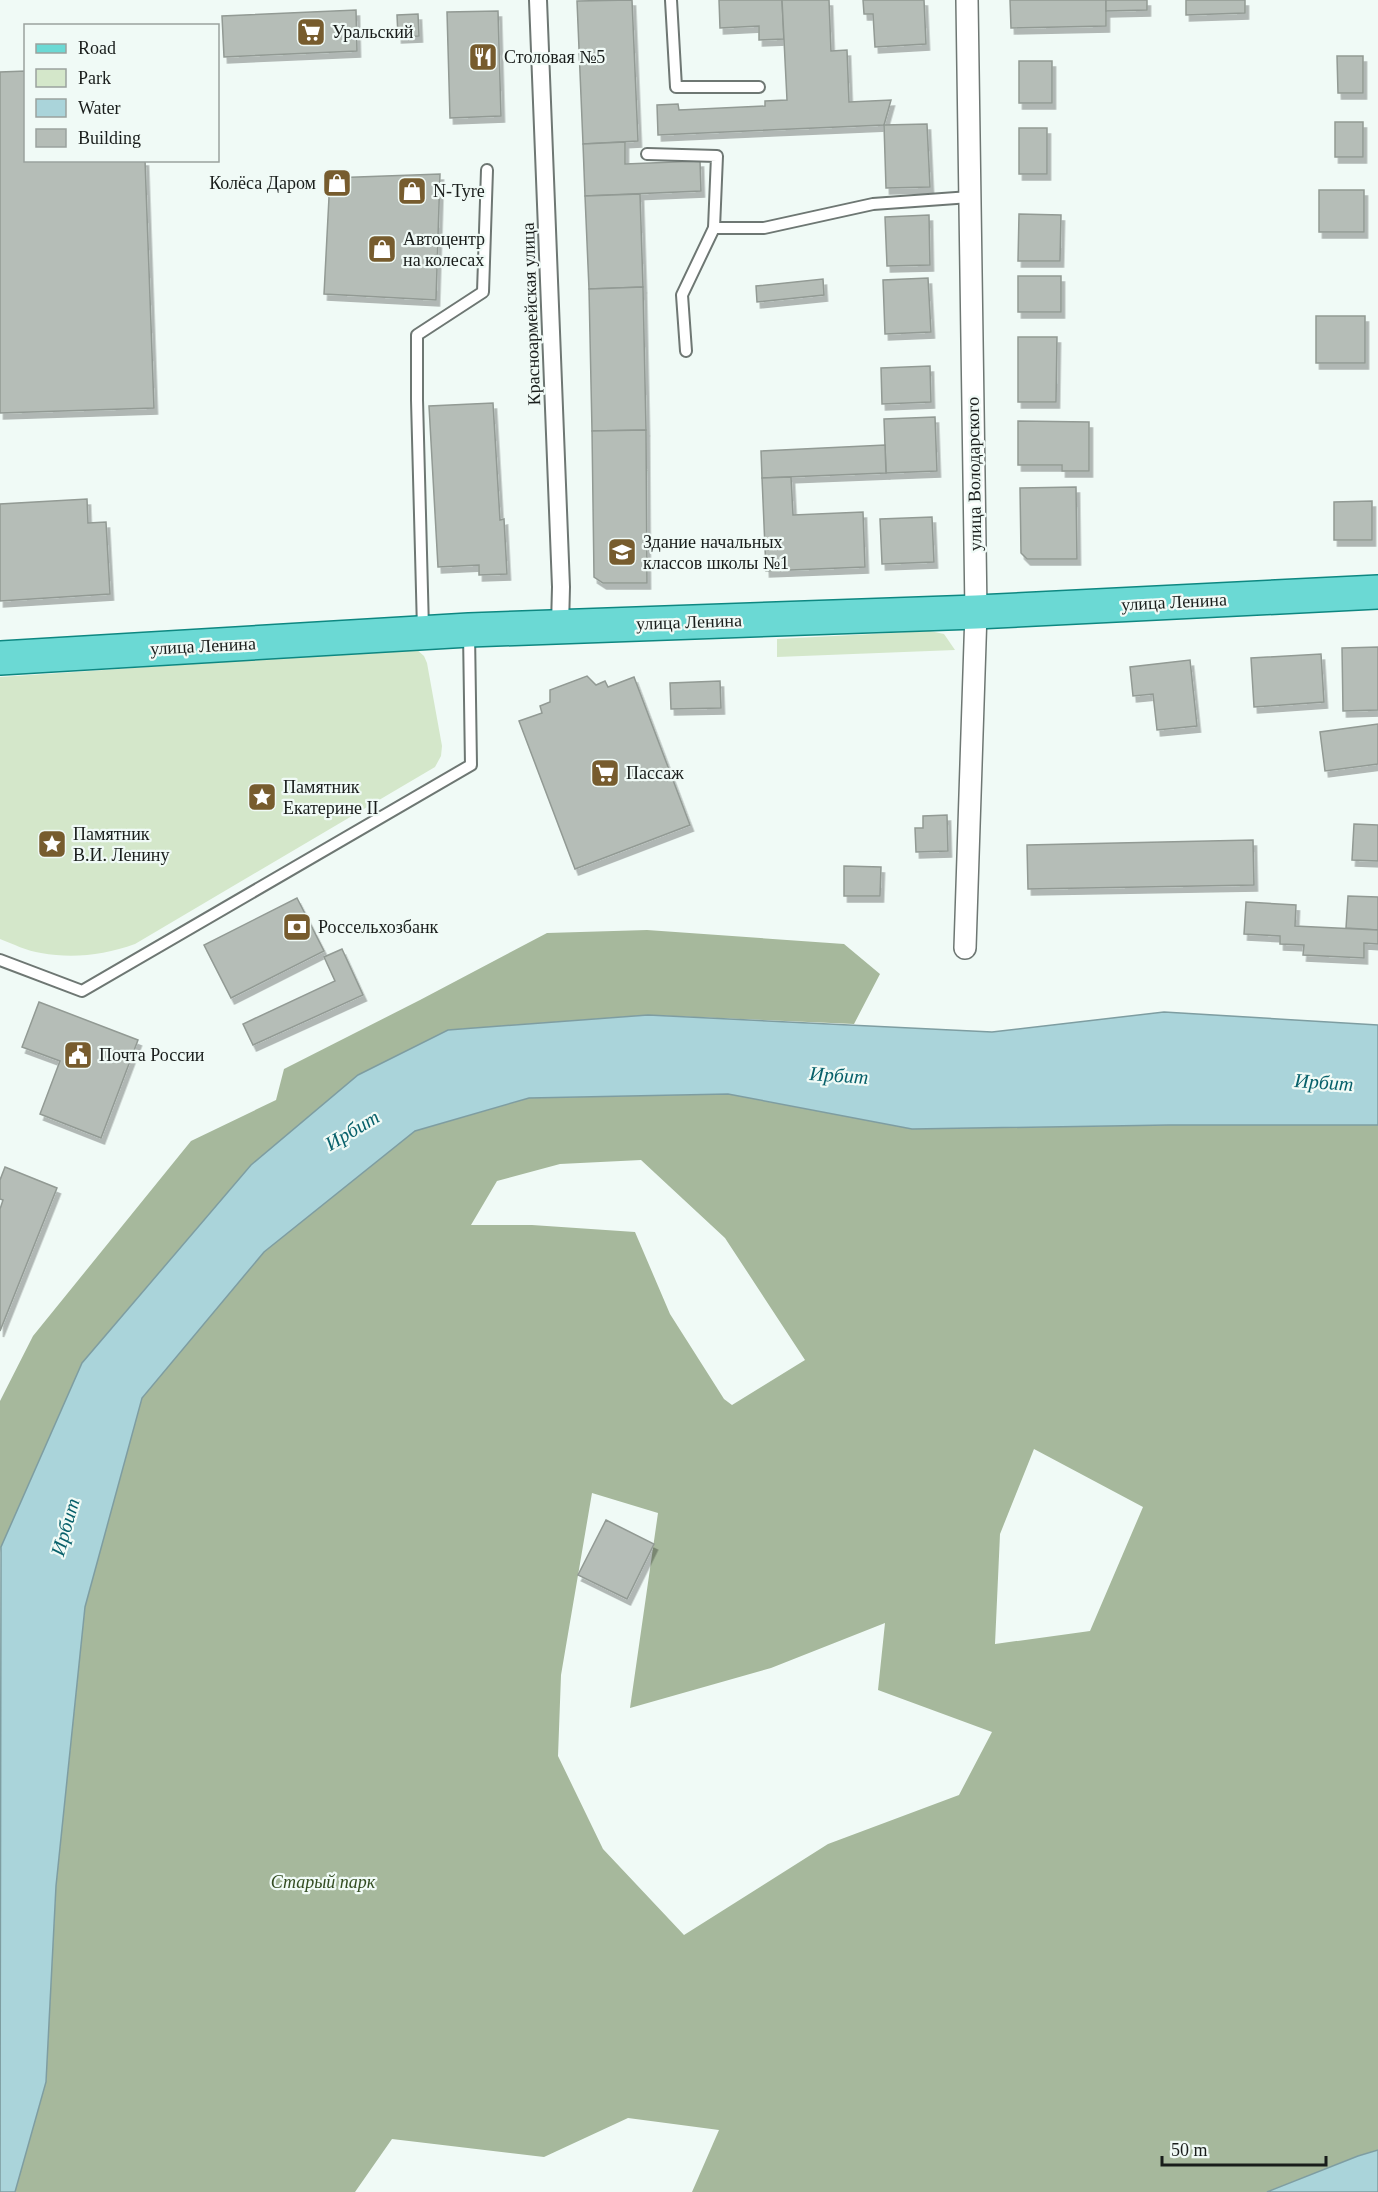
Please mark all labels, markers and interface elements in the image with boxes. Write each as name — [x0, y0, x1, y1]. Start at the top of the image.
supermarket icon: Уральский — [295, 16, 327, 48]
place label: Уральский — [332, 22, 414, 42]
legend — [24, 24, 219, 162]
text: Road — [78, 38, 116, 58]
restaurant icon: Столовая №5 — [467, 41, 499, 73]
place label: Столовая №5 — [504, 47, 605, 67]
text: Park — [78, 68, 111, 88]
text: Water — [78, 98, 121, 118]
text: Building — [78, 128, 141, 148]
shop icon: Колёса Даром — [321, 167, 353, 199]
place label: Колёса Даром — [209, 173, 316, 193]
shop icon: N-Tyre — [396, 175, 428, 207]
place label: N-Tyre — [433, 181, 485, 201]
street label: Красноармейская улица — [518, 222, 544, 406]
place label: Автоцентр на колесах — [403, 229, 485, 270]
shop icon: Автоцентр на колесах — [366, 233, 398, 265]
street label: улица Володарского — [963, 397, 985, 551]
place label: Здание начальных классов школы №1 — [643, 532, 789, 573]
school or university icon: Здание начальных классов школы №1 — [606, 536, 638, 568]
street label: улица Ленина — [1121, 589, 1227, 615]
street label: улица Ленина — [636, 610, 742, 634]
street label: улица Ленина — [150, 633, 256, 659]
supermarket icon: Пассаж — [589, 757, 621, 789]
place label: Пассаж — [626, 763, 684, 783]
place label: Памятник Екатерине II — [283, 777, 379, 818]
place icon: Памятник Екатерине II — [246, 781, 278, 813]
place label: Памятник В.И. Ленину — [73, 824, 169, 865]
place icon: Памятник В.И. Ленину — [36, 828, 68, 860]
bank icon: Россельхозбанк — [281, 911, 313, 943]
place label: Россельхозбанк — [318, 917, 439, 937]
public building icon: Почта России — [62, 1039, 94, 1071]
place label: Почта России — [99, 1045, 205, 1065]
water label: Ирбит — [808, 1062, 869, 1089]
water label: Ирбит — [1293, 1069, 1354, 1096]
water label: Ирбит — [320, 1105, 383, 1156]
water label: Ирбит — [46, 1496, 85, 1560]
park label: Старый парк — [271, 1872, 376, 1892]
scale bar — [1162, 2129, 1326, 2167]
text: 50 m — [1171, 2140, 1208, 2160]

